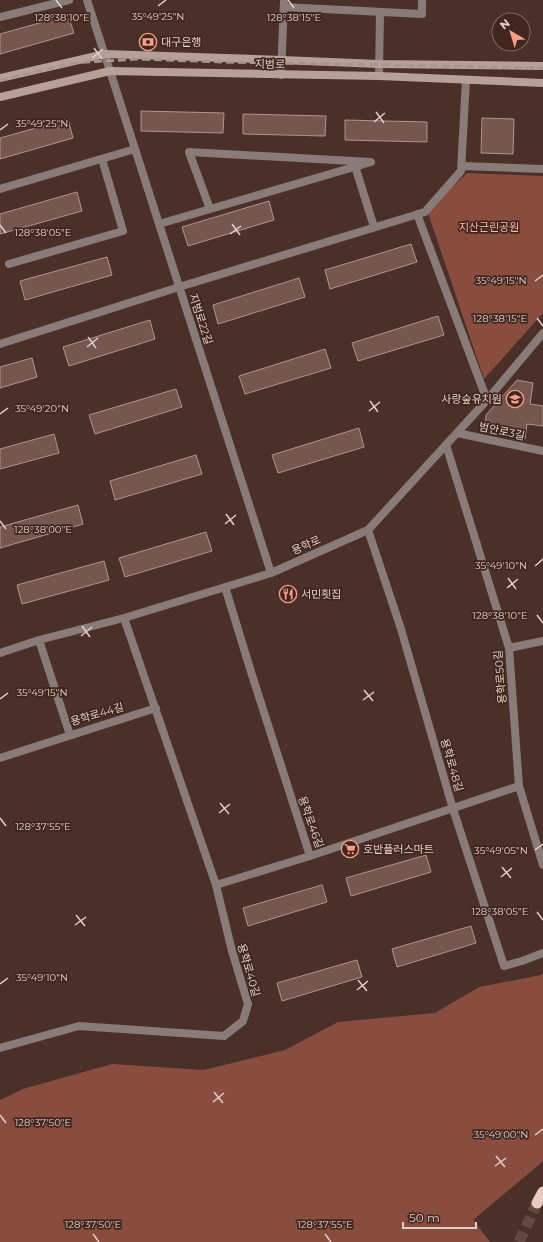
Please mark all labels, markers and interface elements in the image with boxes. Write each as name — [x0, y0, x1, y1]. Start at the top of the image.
text: 35°49'25"N — [131, 10, 185, 23]
text: 128°38'10"E — [34, 11, 90, 24]
text: 128°38'15"E — [267, 11, 321, 24]
north arrow — [491, 12, 531, 52]
text: N — [497, 16, 513, 32]
bank icon: 대구은행 — [138, 32, 158, 52]
place label: 대구은행 — [161, 35, 201, 49]
street label: 지범로 — [255, 57, 285, 71]
text: 35°49'25"N — [15, 117, 69, 130]
park label: 지산근린공원 — [459, 220, 519, 234]
text: 128°38'05"E — [15, 226, 72, 239]
text: 35°49'15"N — [475, 274, 527, 287]
street label: 지범로22길 — [186, 292, 216, 346]
text: 128°38'15"E — [473, 312, 527, 325]
school or university icon: 사랑숲유치원 — [505, 389, 525, 409]
place label: 사랑숲유치원 — [441, 392, 502, 406]
text: 35°49'20"N — [15, 402, 69, 415]
street label: 범안로3길 — [478, 419, 526, 443]
text: 128°38'00"E — [14, 523, 72, 536]
street label: 용학로 — [289, 532, 323, 558]
text: 35°49'10"N — [475, 559, 527, 572]
restaurant icon: 서민횟집 — [278, 584, 298, 604]
place label: 서민횟집 — [301, 587, 341, 601]
text: 128°38'10"E — [472, 609, 528, 622]
street label: 용학로50길 — [491, 649, 509, 705]
text: 35°49'15"N — [16, 686, 68, 699]
street label: 용학로44길 — [69, 700, 125, 728]
street label: 용학로48길 — [438, 737, 466, 793]
street label: 용학로46길 — [295, 794, 327, 850]
text: 128°37'55"E — [15, 820, 71, 833]
supermarket icon: 호반플러스마트 — [340, 839, 360, 859]
place label: 호반플러스마트 — [363, 842, 434, 856]
text: 35°49'05"N — [474, 844, 528, 857]
text: 128°38'05"E — [472, 905, 529, 918]
street label: 용학로40길 — [235, 942, 263, 998]
text: 35°49'10"N — [16, 971, 68, 984]
text: 128°37'50"E — [15, 1116, 72, 1129]
text: 35°49'00"N — [474, 1128, 528, 1141]
scale bar — [403, 1204, 476, 1230]
text: 50 m — [409, 1210, 440, 1225]
text: 128°37'50"E — [65, 1218, 122, 1231]
text: 128°37'55"E — [297, 1218, 353, 1231]

